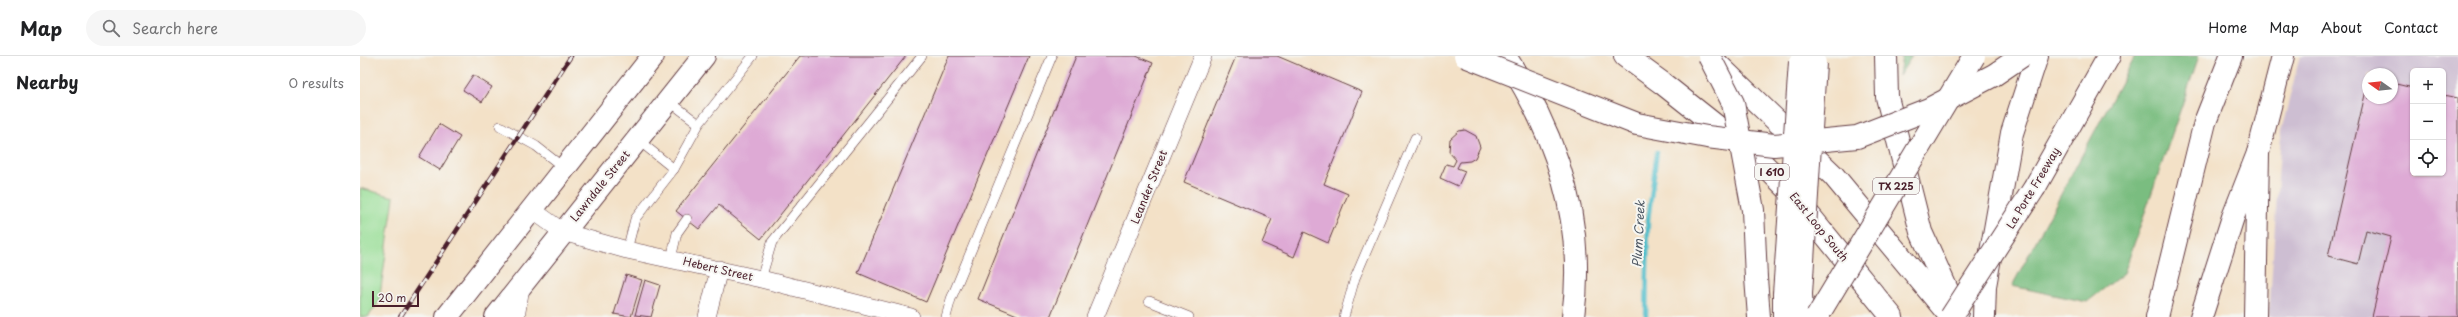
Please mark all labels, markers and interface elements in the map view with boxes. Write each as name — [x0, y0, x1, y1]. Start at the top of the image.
search box — [86, 10, 366, 46]
text: Map — [20, 14, 62, 42]
text: Search here — [132, 16, 218, 39]
icon: search — [100, 17, 122, 39]
text: Home — [2208, 17, 2247, 38]
text: Map — [2269, 17, 2299, 38]
text: About — [2321, 17, 2362, 38]
text: Contact — [2384, 17, 2438, 38]
north arrow — [2362, 68, 2398, 104]
map controls — [2410, 68, 2446, 176]
button: + — [2410, 68, 2446, 104]
text: Nearby — [16, 69, 78, 95]
text: 0 results — [289, 73, 344, 92]
button: − — [2410, 104, 2446, 140]
button: locate — [2410, 140, 2446, 176]
street label: La Porte Freeway — [2002, 144, 2064, 232]
street label: Lawndale Street — [566, 146, 634, 225]
street label: Leander Street — [1126, 147, 1171, 226]
road number: I 610 — [1755, 164, 1789, 180]
road number: TX 225 — [1873, 178, 1919, 194]
street label: East Loop South — [1786, 188, 1853, 265]
water label: Plum Creek — [1627, 199, 1649, 268]
street label: Hebert Street — [681, 252, 755, 285]
scale bar — [372, 289, 419, 308]
text: 20 m — [378, 289, 406, 306]

